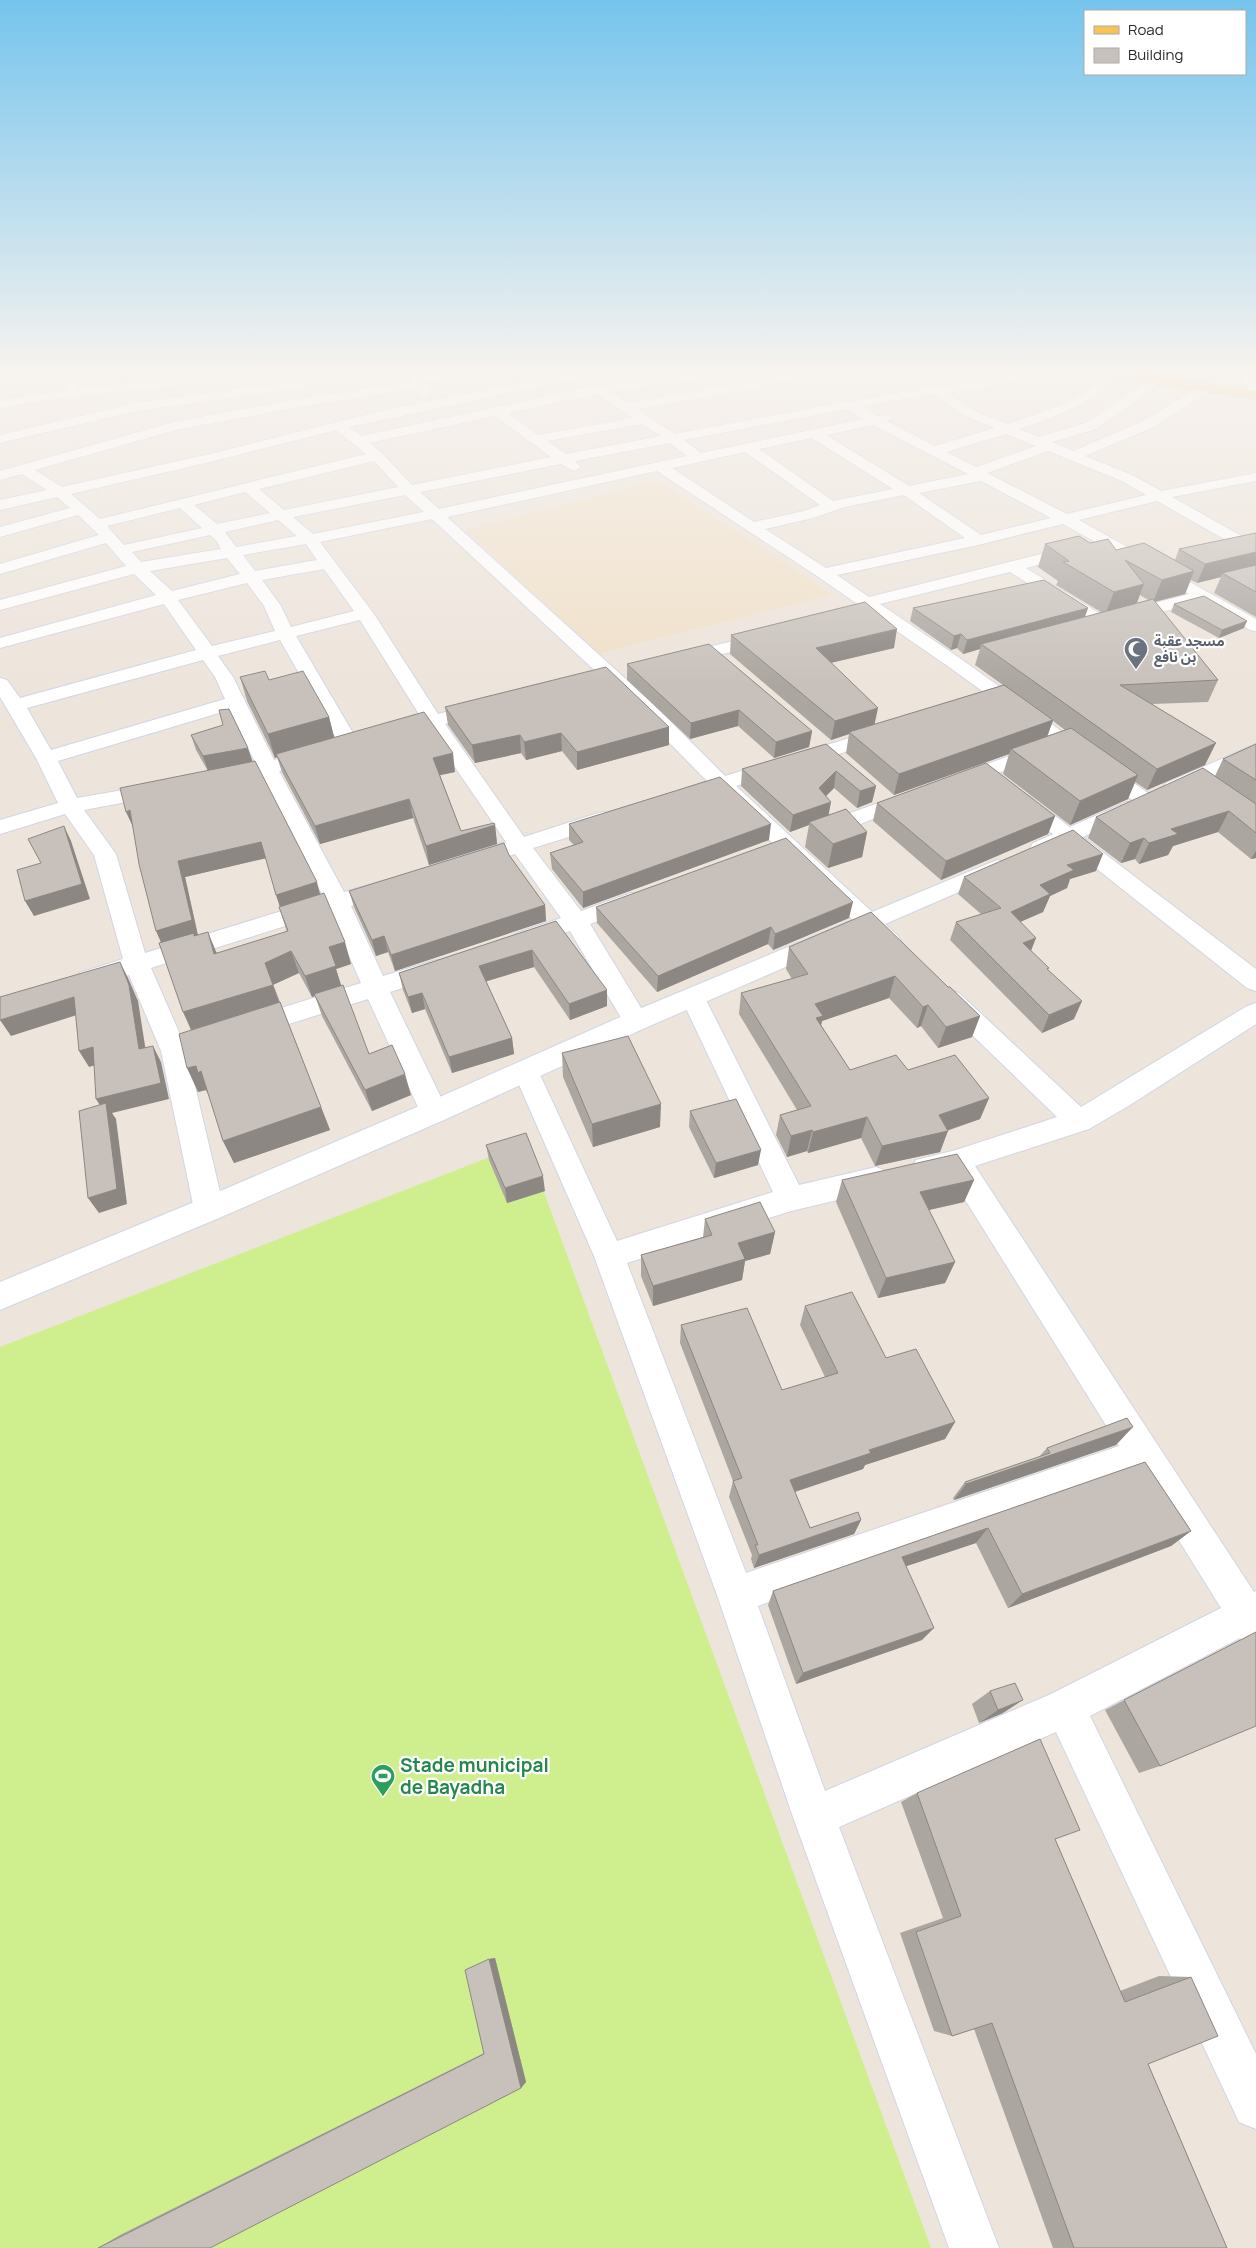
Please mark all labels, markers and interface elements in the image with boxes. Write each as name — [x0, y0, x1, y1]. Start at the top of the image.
legend — [1084, 10, 1246, 75]
text: Road — [1128, 19, 1164, 40]
text: Building — [1128, 44, 1183, 65]
place label: مسجد عقبة بن نافع — [1154, 631, 1225, 667]
mosque icon: مسجد عقبة بن نافع — [1123, 636, 1149, 670]
place label: Stade municipal de Bayadha — [400, 1752, 549, 1800]
sports icon: Stade municipal de Bayadha — [370, 1763, 396, 1797]

